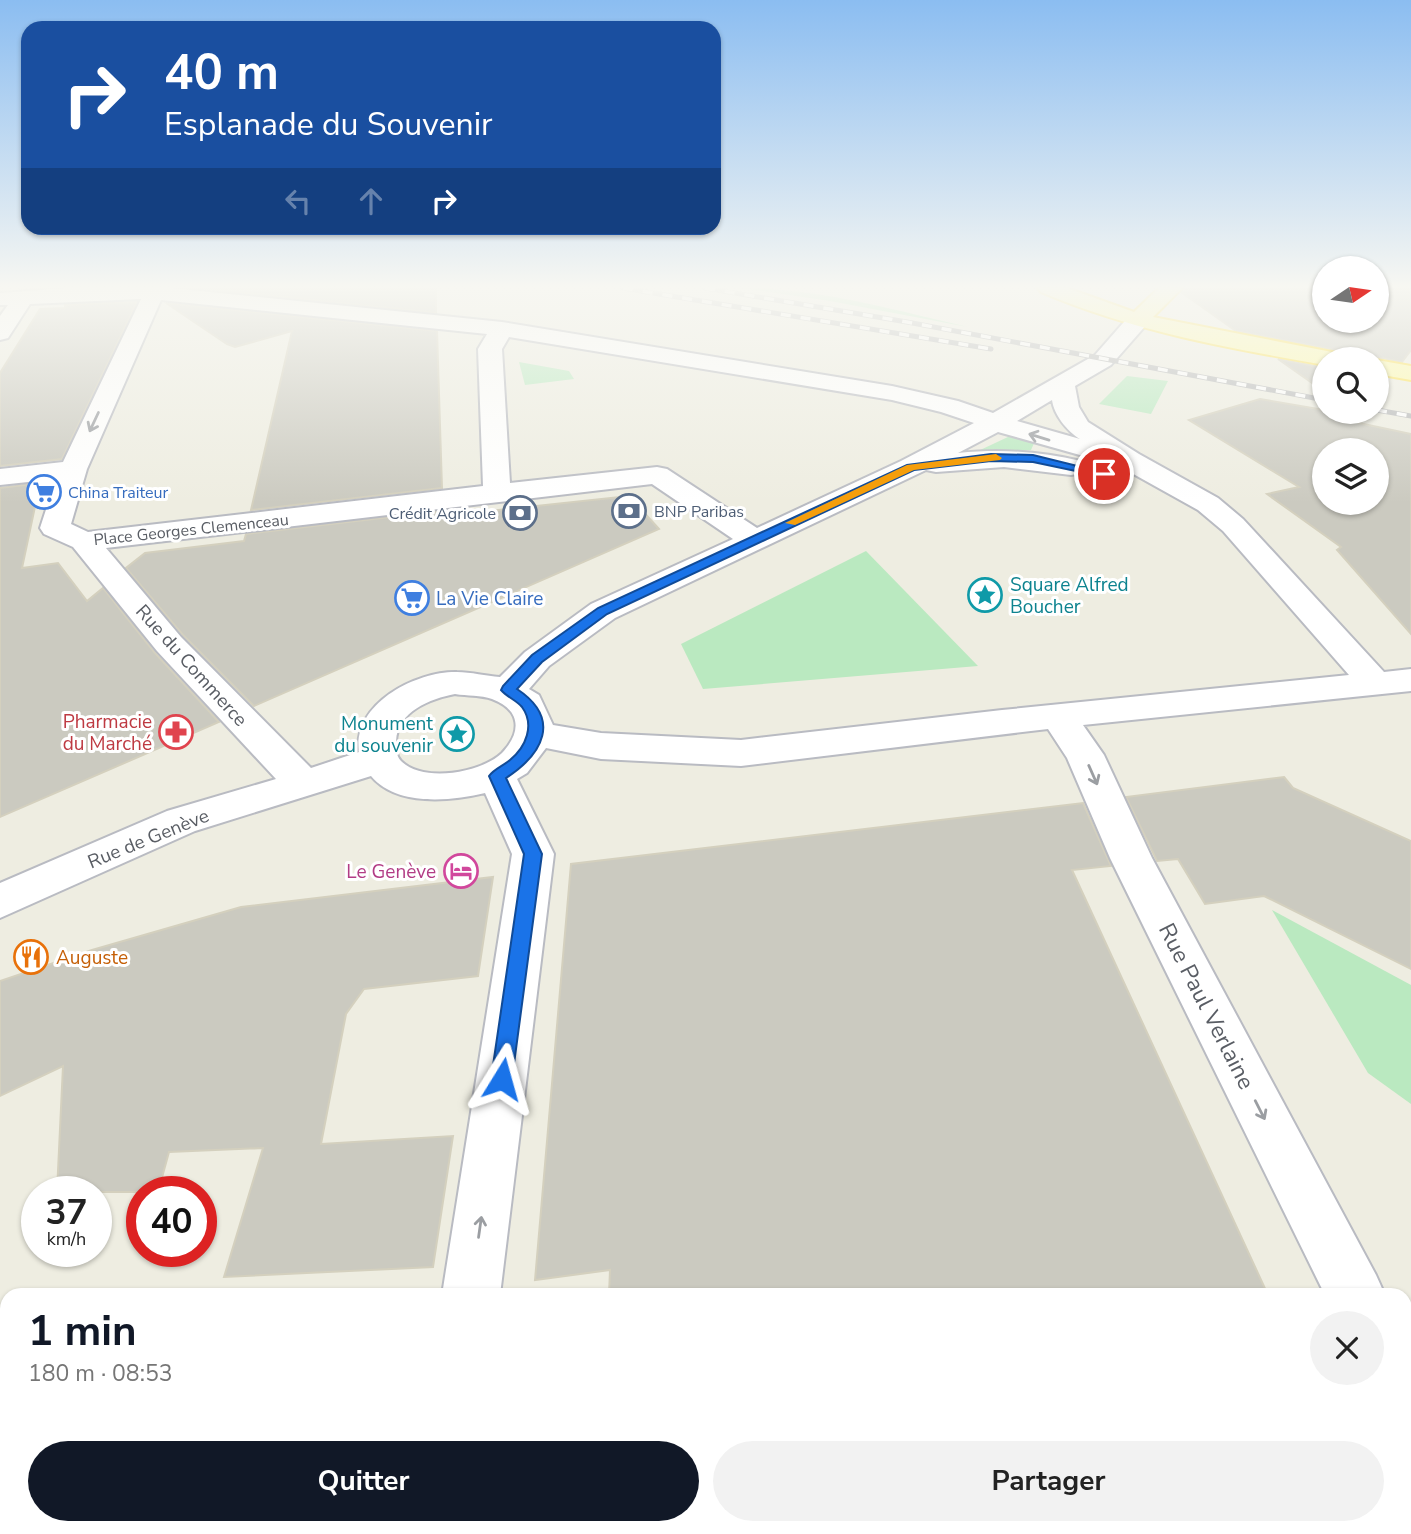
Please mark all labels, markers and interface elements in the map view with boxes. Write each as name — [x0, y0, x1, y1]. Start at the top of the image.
text: 40 m — [164, 39, 279, 106]
icon: right — [49, 49, 140, 140]
text: Esplanade du Souvenir — [164, 103, 493, 146]
icon: left — [279, 182, 317, 220]
icon: ahead — [352, 182, 390, 220]
icon: right — [425, 182, 463, 220]
north arrow — [1312, 256, 1390, 332]
map controls — [1312, 256, 1389, 515]
button: search — [1312, 347, 1389, 424]
one-way arrow — [87, 411, 100, 432]
one-way arrow — [1029, 429, 1051, 442]
button: layers — [1312, 438, 1389, 515]
pin — [1074, 444, 1134, 504]
icon: arrive — [1085, 455, 1123, 493]
supermarket icon: China Traiteur — [25, 473, 63, 511]
place label: China Traiteur — [68, 482, 169, 504]
bank icon: BNP Paribas — [610, 492, 648, 530]
bank icon: Crédit Agricole — [501, 494, 539, 532]
place label: BNP Paribas — [654, 501, 744, 523]
place label: Crédit Agricole — [389, 503, 496, 525]
street label: Place Georges Clemenceau — [92, 509, 290, 551]
place label: Square Alfred Boucher — [1010, 572, 1129, 620]
place icon: Square Alfred Boucher — [966, 576, 1004, 614]
supermarket icon: La Vie Claire — [393, 579, 431, 617]
place label: La Vie Claire — [436, 586, 543, 612]
street label: Rue du Commerce — [130, 599, 253, 732]
place label: Pharmacie du Marché — [63, 709, 152, 757]
place label: Monument du souvenir — [334, 711, 433, 759]
pharmacy icon: Pharmacie du Marché — [157, 713, 195, 751]
place icon: Monument du souvenir — [438, 715, 476, 753]
one-way arrow — [1087, 763, 1100, 785]
street label: Rue de Genève — [84, 803, 213, 875]
hotel icon: Le Genève — [442, 852, 480, 890]
place label: Le Genève — [346, 859, 436, 885]
street label: Rue Paul Verlaine — [1151, 918, 1262, 1095]
restaurant icon: Auguste — [12, 938, 50, 976]
place label: Auguste — [56, 945, 128, 971]
position arrow — [465, 1042, 539, 1116]
one-way arrow — [1254, 1099, 1268, 1120]
speed limit sign: 40 — [126, 1176, 217, 1267]
text: 37 — [45, 1189, 88, 1236]
one-way arrow — [474, 1217, 487, 1239]
text: km/h — [47, 1227, 86, 1251]
text: 1 min — [28, 1303, 137, 1360]
button: close — [1310, 1311, 1384, 1385]
text: 180 m · 08:53 — [28, 1358, 173, 1389]
button: Quitter — [28, 1441, 699, 1521]
button: Partager — [713, 1441, 1384, 1521]

